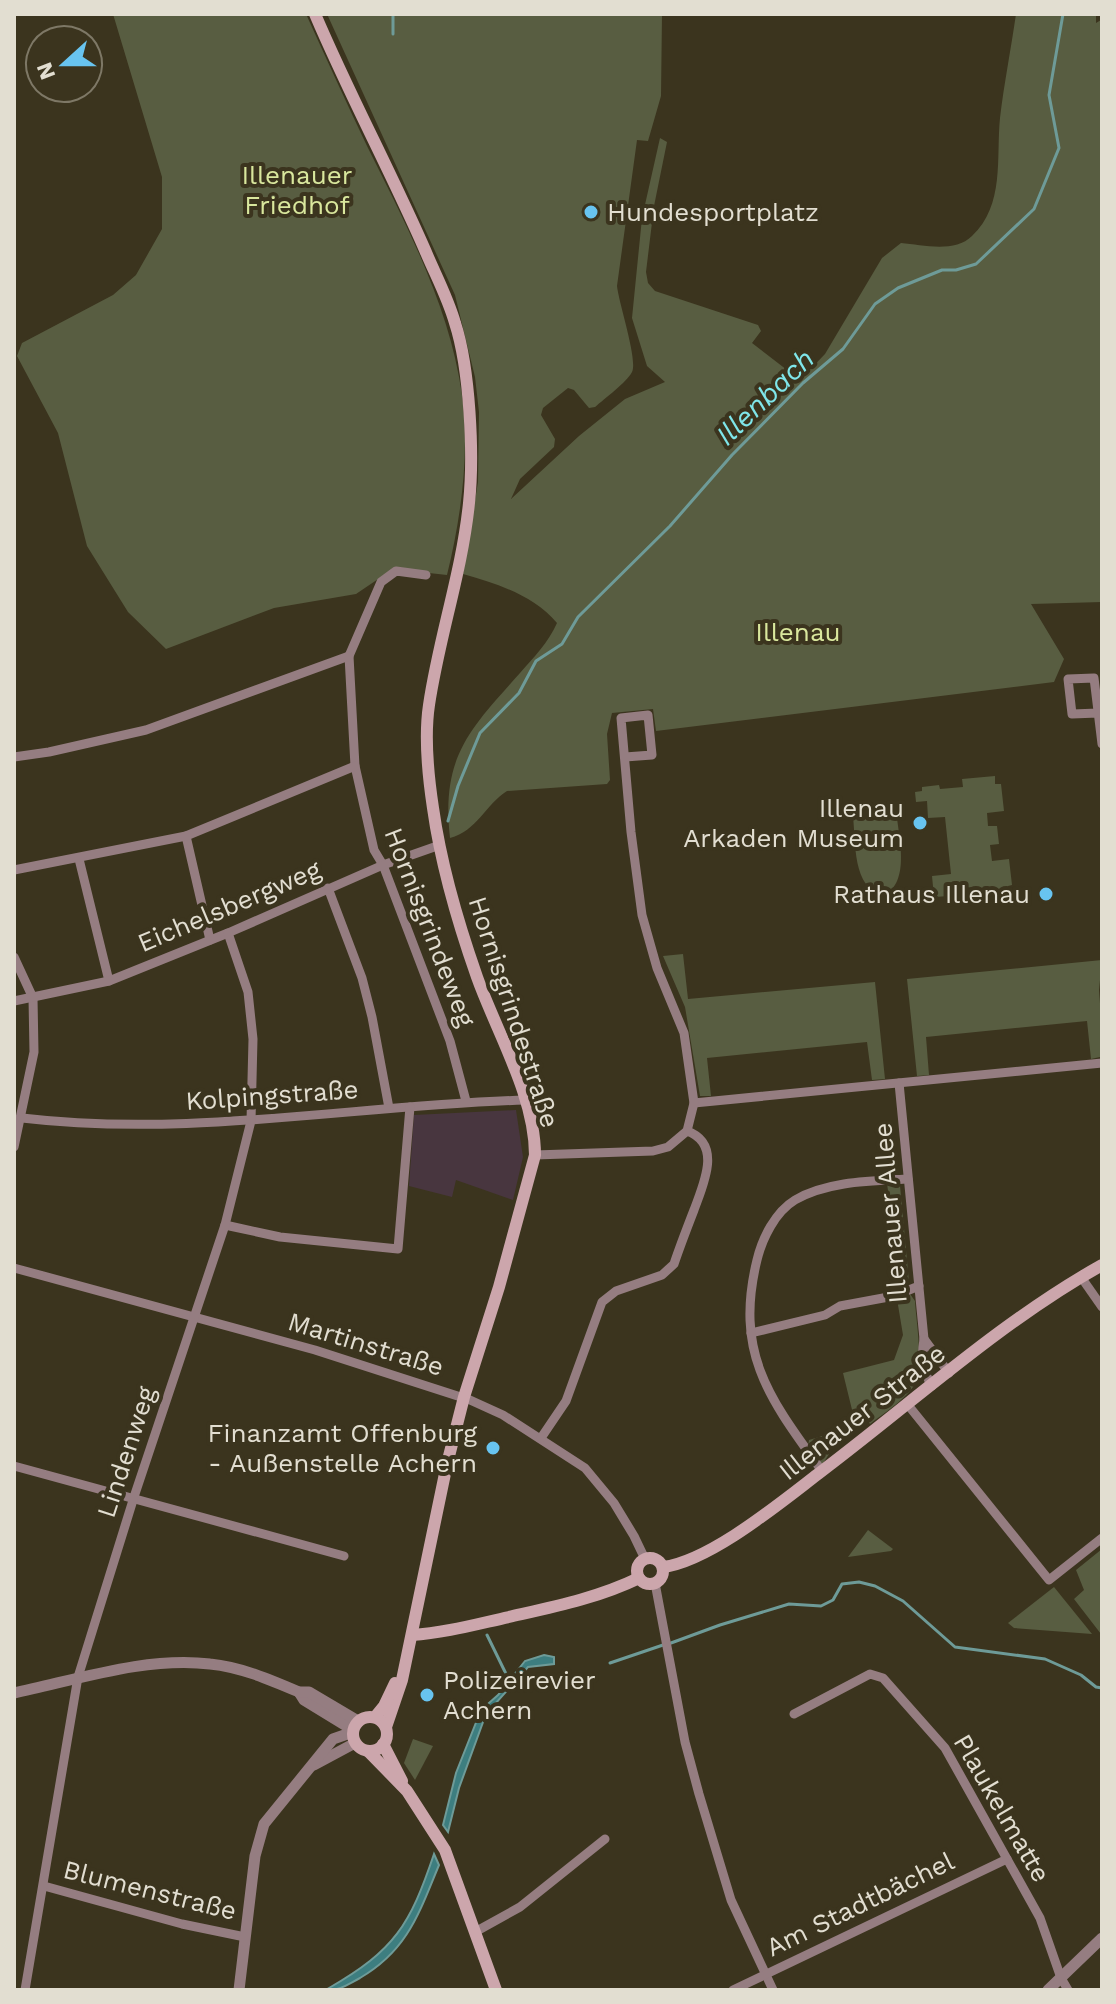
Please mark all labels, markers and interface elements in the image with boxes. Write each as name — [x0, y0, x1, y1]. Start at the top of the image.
north arrow — [24, 24, 104, 104]
text: N — [31, 59, 60, 83]
park label: Illenauer Friedhof — [242, 160, 352, 220]
place label: Hundesportplatz — [607, 197, 819, 227]
marker: Hundesportplatz — [582, 203, 600, 221]
water label: Illenbach — [709, 342, 821, 452]
park label: Illenau — [755, 617, 841, 647]
place label: Illenau Arkaden Museum — [683, 793, 904, 853]
marker: Illenau Arkaden Museum — [911, 814, 929, 832]
street label: Hornisgrindeweg — [378, 823, 482, 1031]
street label: Eichelsbergweg — [133, 854, 325, 958]
place label: Rathaus Illenau — [833, 879, 1030, 909]
marker: Rathaus Illenau — [1037, 885, 1055, 903]
street label: Hornisgrindestraße — [462, 893, 566, 1131]
street label: Kolpingstraße — [185, 1074, 359, 1116]
street label: Illenauer Allee — [867, 1121, 913, 1305]
street label: Martinstraße — [285, 1306, 447, 1382]
street label: Illenauer Straße — [773, 1338, 951, 1486]
street label: Lindenweg — [91, 1383, 161, 1521]
place label: Finanzamt Offenburg - Außenstelle Achern — [208, 1418, 477, 1478]
marker: Finanzamt Offenburg - Außenstelle Achern — [484, 1439, 502, 1457]
place label: Polizeirevier Achern — [443, 1665, 596, 1725]
marker: Polizeirevier Achern — [418, 1686, 436, 1704]
street label: Plaukelmatte — [948, 1729, 1056, 1887]
street label: Am Stadtbächel — [761, 1846, 959, 1962]
street label: Blumenstraße — [60, 1854, 240, 1926]

